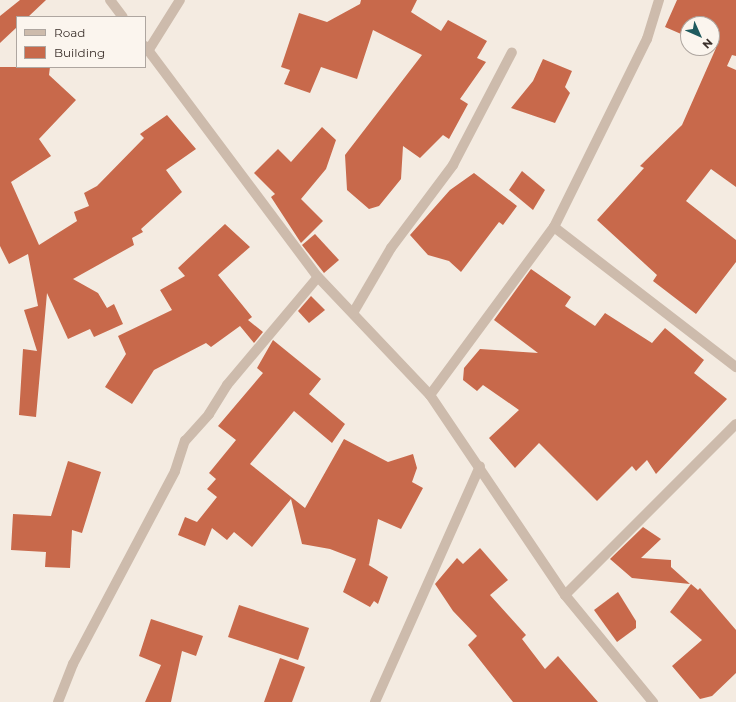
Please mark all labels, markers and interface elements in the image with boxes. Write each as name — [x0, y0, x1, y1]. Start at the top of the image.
legend — [16, 16, 146, 68]
north arrow — [680, 16, 720, 56]
text: Road — [54, 25, 85, 40]
text: N — [700, 36, 716, 52]
text: Building — [54, 45, 105, 60]

